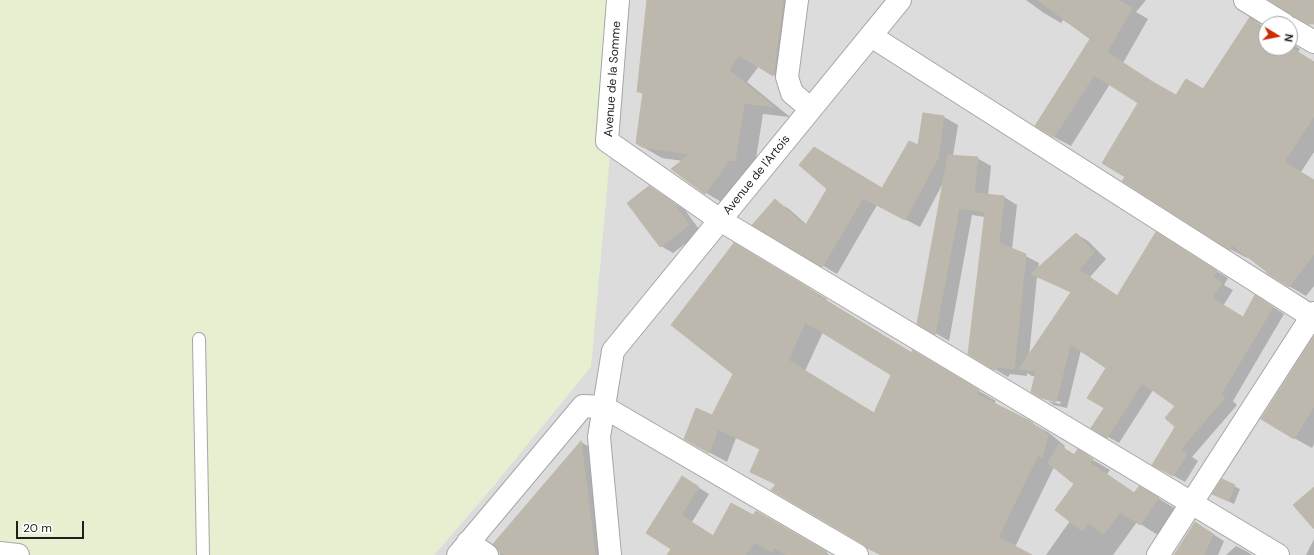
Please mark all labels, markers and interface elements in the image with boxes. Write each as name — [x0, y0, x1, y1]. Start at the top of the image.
north arrow — [1258, 16, 1298, 56]
street label: Avenue de la Somme — [602, 21, 624, 137]
text: N — [1281, 33, 1296, 43]
street label: Avenue de l'Artois — [720, 132, 794, 218]
scale bar — [18, 513, 86, 539]
text: 20 m — [23, 520, 52, 536]

